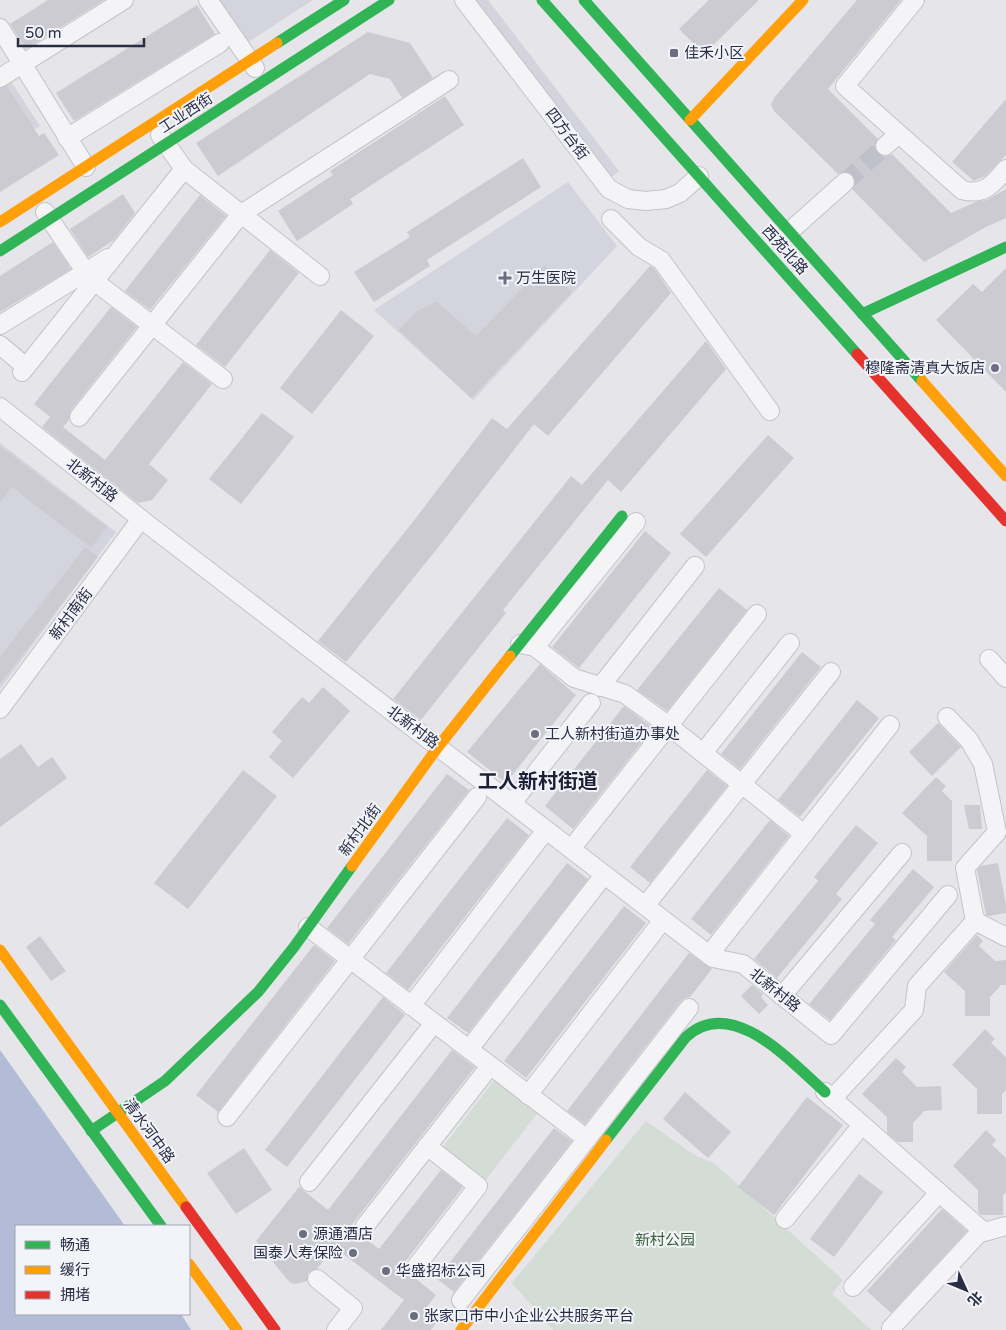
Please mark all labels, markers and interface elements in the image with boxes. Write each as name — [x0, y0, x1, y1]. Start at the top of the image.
scale bar — [18, 15, 144, 47]
text: 50 m — [25, 24, 62, 42]
place label: 佳禾小区 — [684, 44, 744, 62]
marker: 佳禾小区 — [668, 47, 680, 59]
street label: 工业西街 — [156, 89, 216, 137]
street label: 四方台街 — [542, 105, 592, 163]
street label: 西苑北路 — [758, 222, 812, 278]
place label: 万生医院 — [516, 269, 576, 287]
marker: 万生医院 — [498, 271, 512, 285]
place label: 穆隆斋清真大饭店 — [865, 359, 985, 377]
marker: 穆隆斋清真大饭店 — [989, 362, 1001, 374]
street label: 北新村路 — [63, 454, 121, 506]
street label: 新村南街 — [46, 585, 96, 643]
street label: 北新村路 — [384, 702, 442, 752]
place label: 工人新村街道办事处 — [545, 725, 680, 743]
marker: 工人新村街道办事处 — [529, 728, 541, 740]
district label: 工人新村街道 — [478, 770, 598, 794]
street label: 新村北街 — [335, 800, 385, 860]
street label: 北新村路 — [746, 964, 804, 1016]
street label: 清水河中路 — [120, 1095, 178, 1167]
legend — [15, 1225, 190, 1315]
place label: 源通酒店 — [313, 1225, 373, 1243]
marker: 源通酒店 — [297, 1228, 309, 1240]
park label: 新村公园 — [635, 1231, 695, 1249]
text: 畅通 — [60, 1236, 90, 1254]
place label: 国泰人寿保险 — [253, 1244, 343, 1262]
marker: 国泰人寿保险 — [347, 1247, 359, 1259]
text: 缓行 — [60, 1261, 90, 1279]
place label: 华盛招标公司 — [396, 1262, 486, 1280]
marker: 华盛招标公司 — [380, 1265, 392, 1277]
north arrow — [941, 1265, 991, 1315]
text: 拥堵 — [60, 1286, 90, 1304]
text: 北 — [964, 1288, 986, 1310]
place label: 张家口市中小企业公共服务平台 — [424, 1307, 634, 1325]
marker: 张家口市中小企业公共服务平台 — [408, 1310, 420, 1322]

